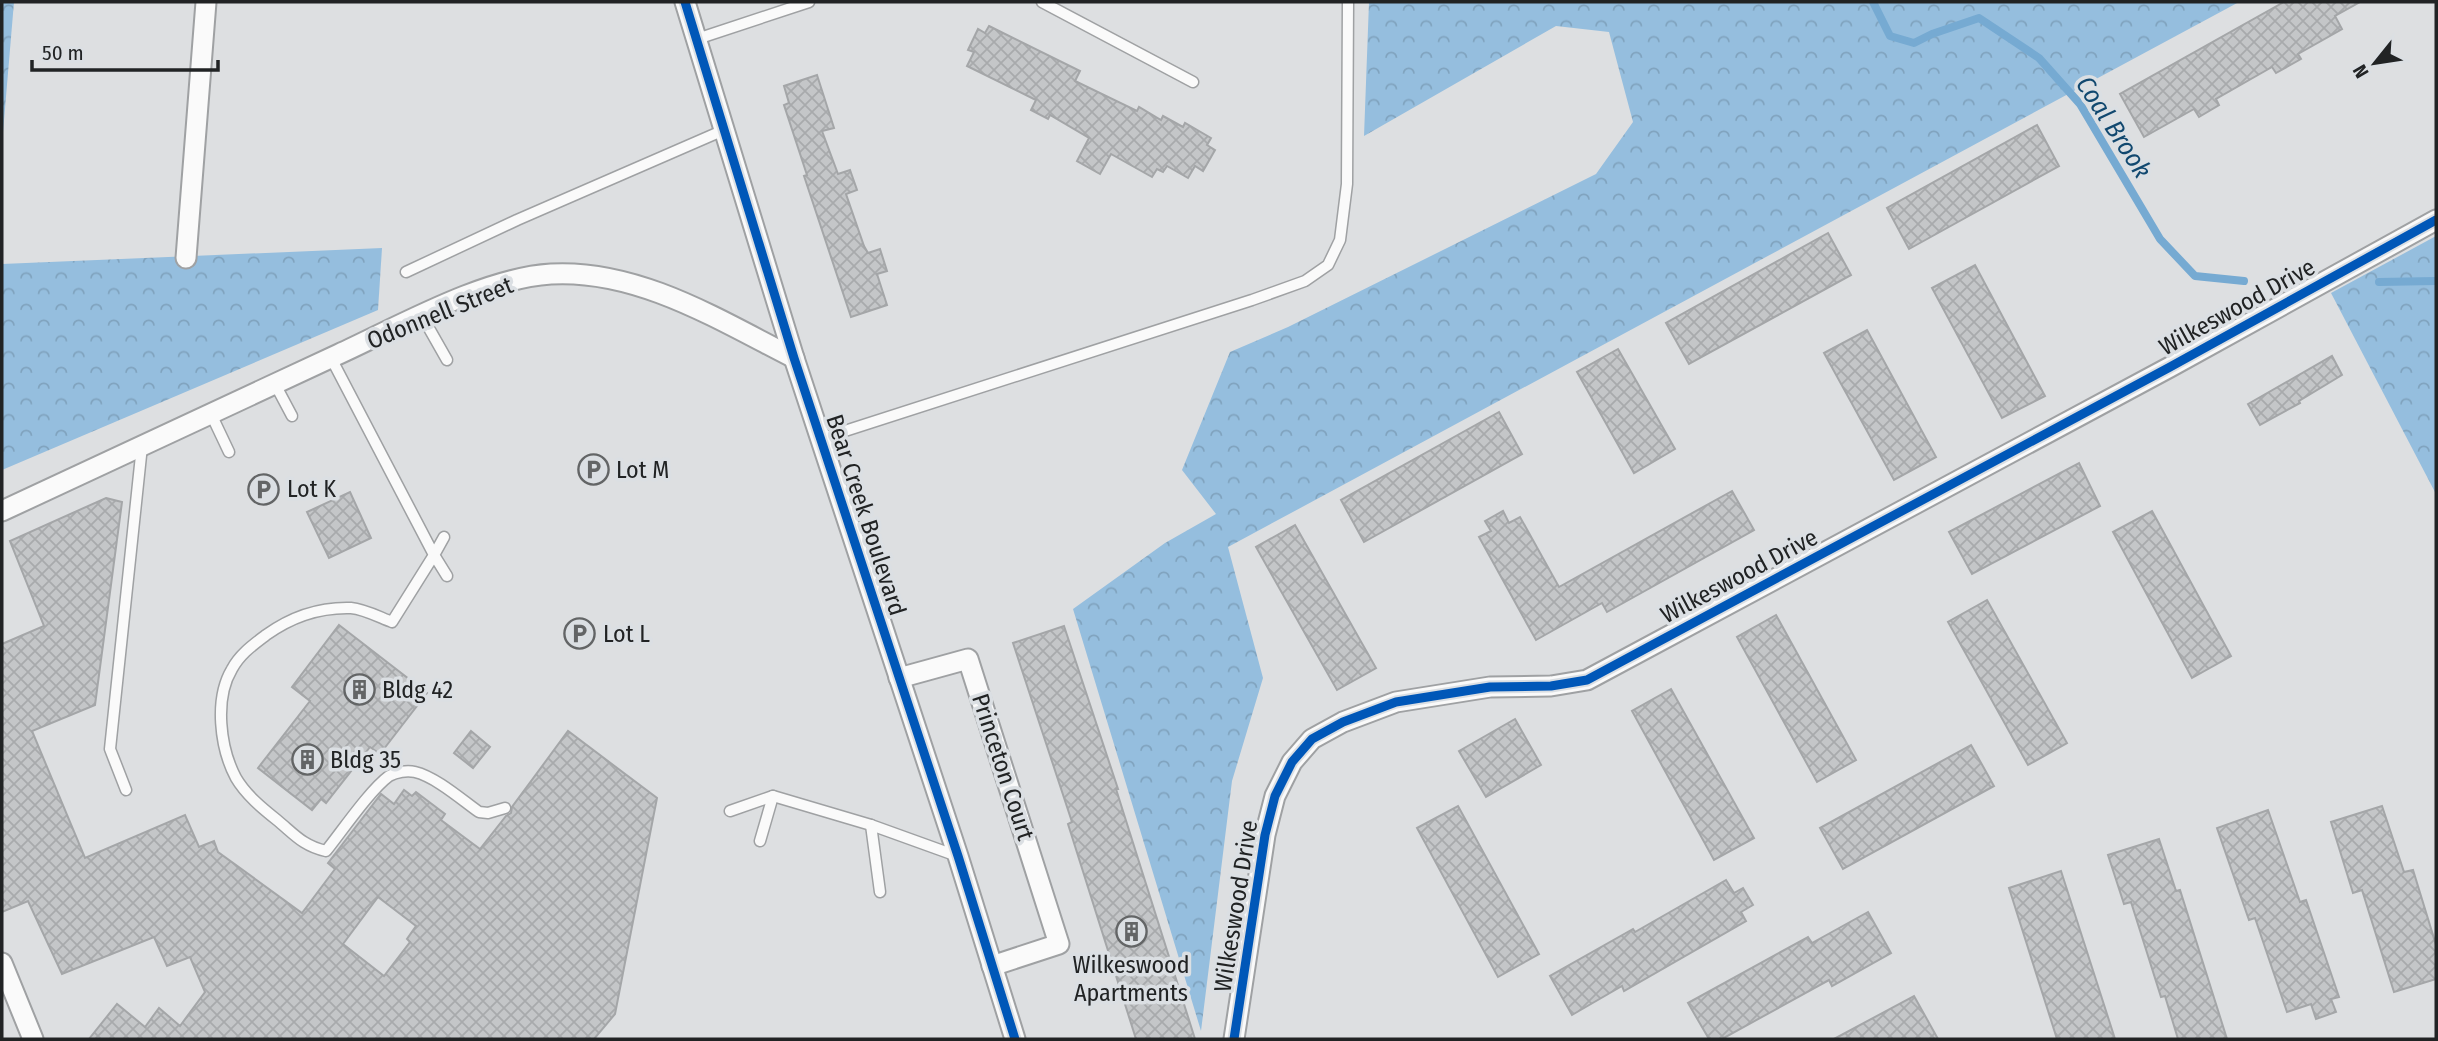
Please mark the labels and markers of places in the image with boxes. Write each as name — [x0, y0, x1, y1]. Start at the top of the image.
parking icon: Lot M — [576, 453, 610, 487]
place label: Lot M — [616, 456, 669, 484]
parking icon: Lot K — [247, 472, 281, 506]
place label: Lot K — [287, 475, 336, 503]
parking icon: Lot L — [563, 617, 597, 651]
place label: Lot L — [603, 620, 650, 648]
building icon: Bldg 42 — [342, 673, 376, 707]
place label: Bldg 42 — [382, 676, 453, 704]
building icon: Bldg 35 — [290, 743, 324, 777]
place label: Bldg 35 — [330, 746, 401, 774]
building icon: Wilkeswood Apartments — [1114, 914, 1148, 948]
place label: Wilkeswood Apartments — [1072, 951, 1190, 1007]

